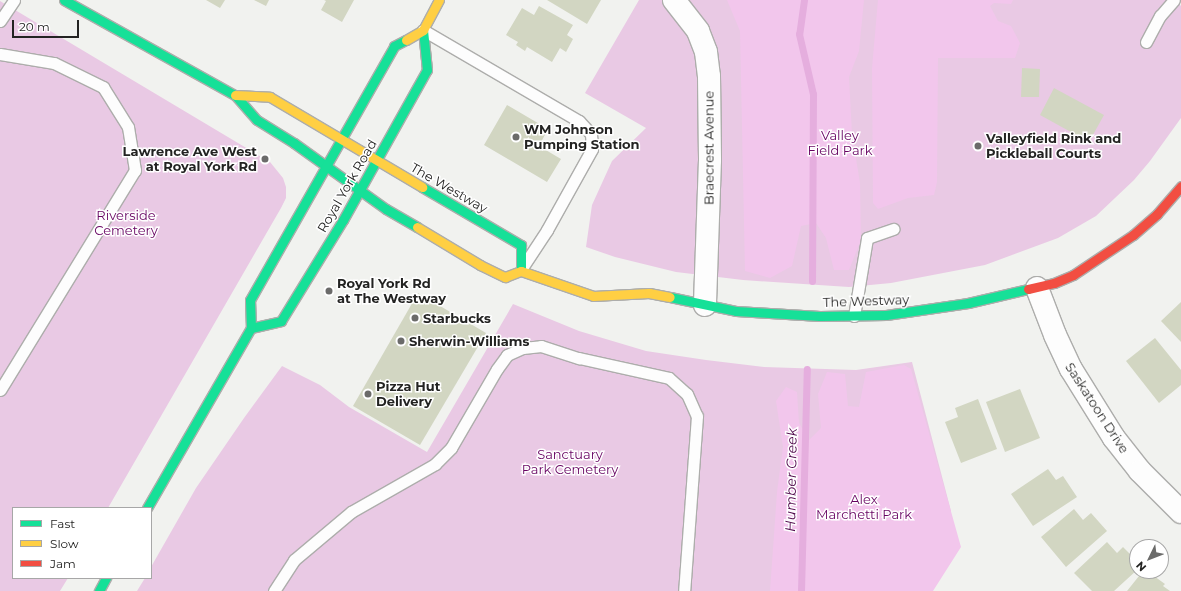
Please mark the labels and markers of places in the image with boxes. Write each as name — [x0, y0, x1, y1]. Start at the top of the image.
place label: WM Johnson Pumping Station — [524, 122, 640, 153]
place label: Valleyfield Rink and Pickleball Courts — [986, 131, 1121, 162]
marker: WM Johnson Pumping Station — [511, 132, 521, 142]
marker: Valleyfield Rink and Pickleball Courts — [973, 141, 983, 151]
place label: Lawrence Ave West at Royal York Rd — [123, 144, 257, 175]
marker: Lawrence Ave West at Royal York Rd — [260, 154, 270, 164]
place label: Royal York Rd at The Westway — [337, 276, 446, 307]
marker: Royal York Rd at The Westway — [324, 286, 334, 296]
place label: Starbucks — [423, 310, 491, 326]
marker: Starbucks — [410, 313, 420, 323]
place label: Sherwin-Williams — [409, 333, 529, 349]
marker: Sherwin-Williams — [396, 336, 406, 346]
place label: Pizza Hut Delivery — [376, 379, 440, 410]
marker: Pizza Hut Delivery — [363, 389, 373, 399]

